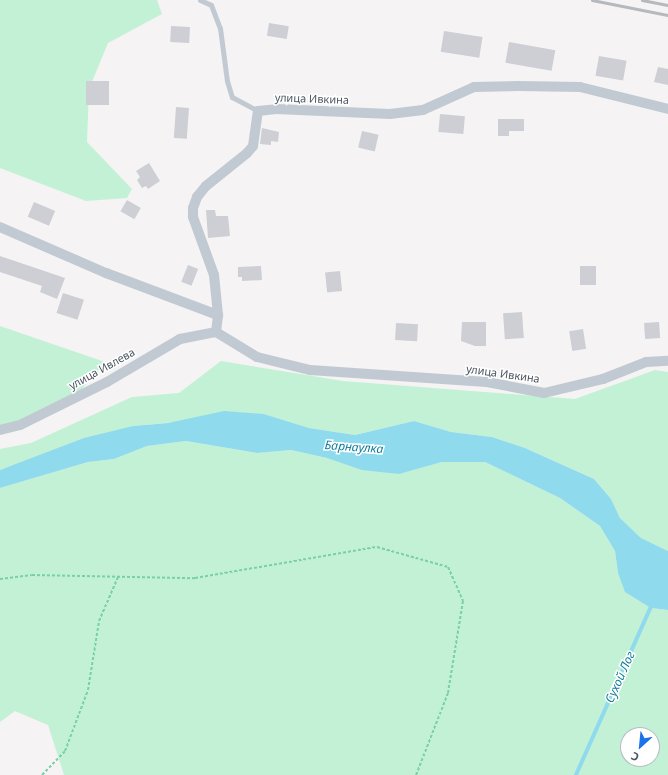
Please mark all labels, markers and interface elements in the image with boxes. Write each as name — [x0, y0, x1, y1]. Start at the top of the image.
street label: улица Ивкина — [275, 91, 349, 107]
street label: улица Ивлева — [67, 345, 137, 393]
street label: улица Ивкина — [465, 362, 541, 386]
water label: Барнаулка — [324, 438, 384, 456]
water label: Сухой Лог — [602, 649, 638, 705]
north arrow — [620, 727, 660, 767]
text: С — [628, 749, 641, 766]

